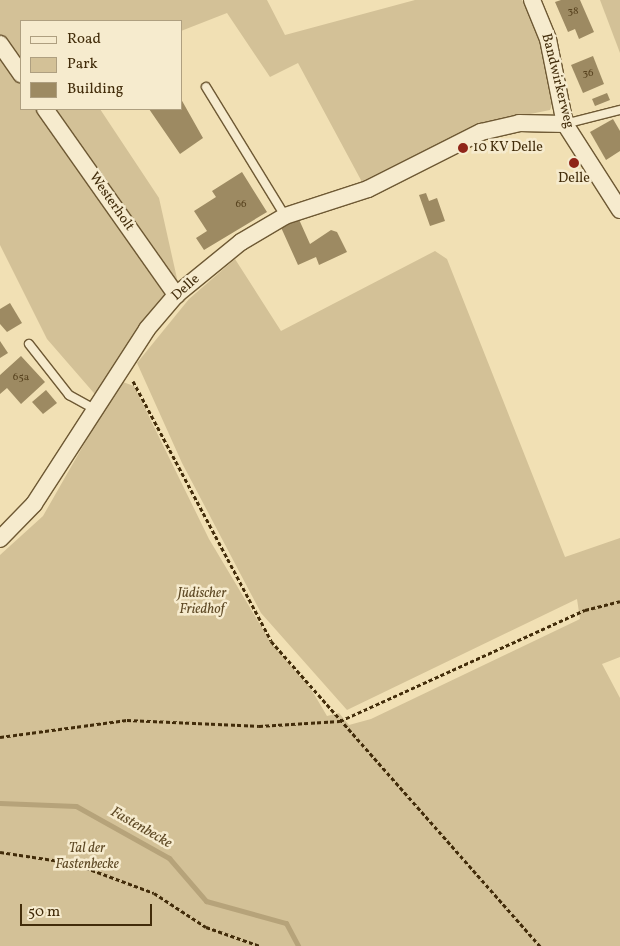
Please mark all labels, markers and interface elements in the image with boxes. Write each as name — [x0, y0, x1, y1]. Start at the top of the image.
house number: 38 — [567, 5, 579, 19]
legend — [20, 20, 182, 110]
text: Road — [67, 29, 101, 50]
street label: Bandwirkerweg — [537, 32, 577, 130]
text: Park — [67, 54, 98, 75]
house number: 36 — [582, 67, 594, 81]
text: Building — [67, 79, 123, 100]
place label: 10 KV Delle — [473, 140, 543, 156]
marker: 10 KV Delle — [457, 142, 469, 154]
marker: Delle — [568, 157, 580, 169]
street label: Westerholt — [85, 170, 137, 234]
place label: Delle — [558, 171, 590, 187]
house number: 66 — [235, 198, 247, 212]
street label: Delle — [169, 271, 203, 305]
house number: 65a — [13, 371, 29, 385]
park label: Jüdischer Friedhof — [178, 586, 226, 618]
water label: Fastenbecke — [107, 803, 175, 853]
park label: Tal der Fastenbecke — [55, 841, 119, 874]
scale bar — [22, 894, 155, 926]
text: 50 m — [28, 902, 60, 923]

